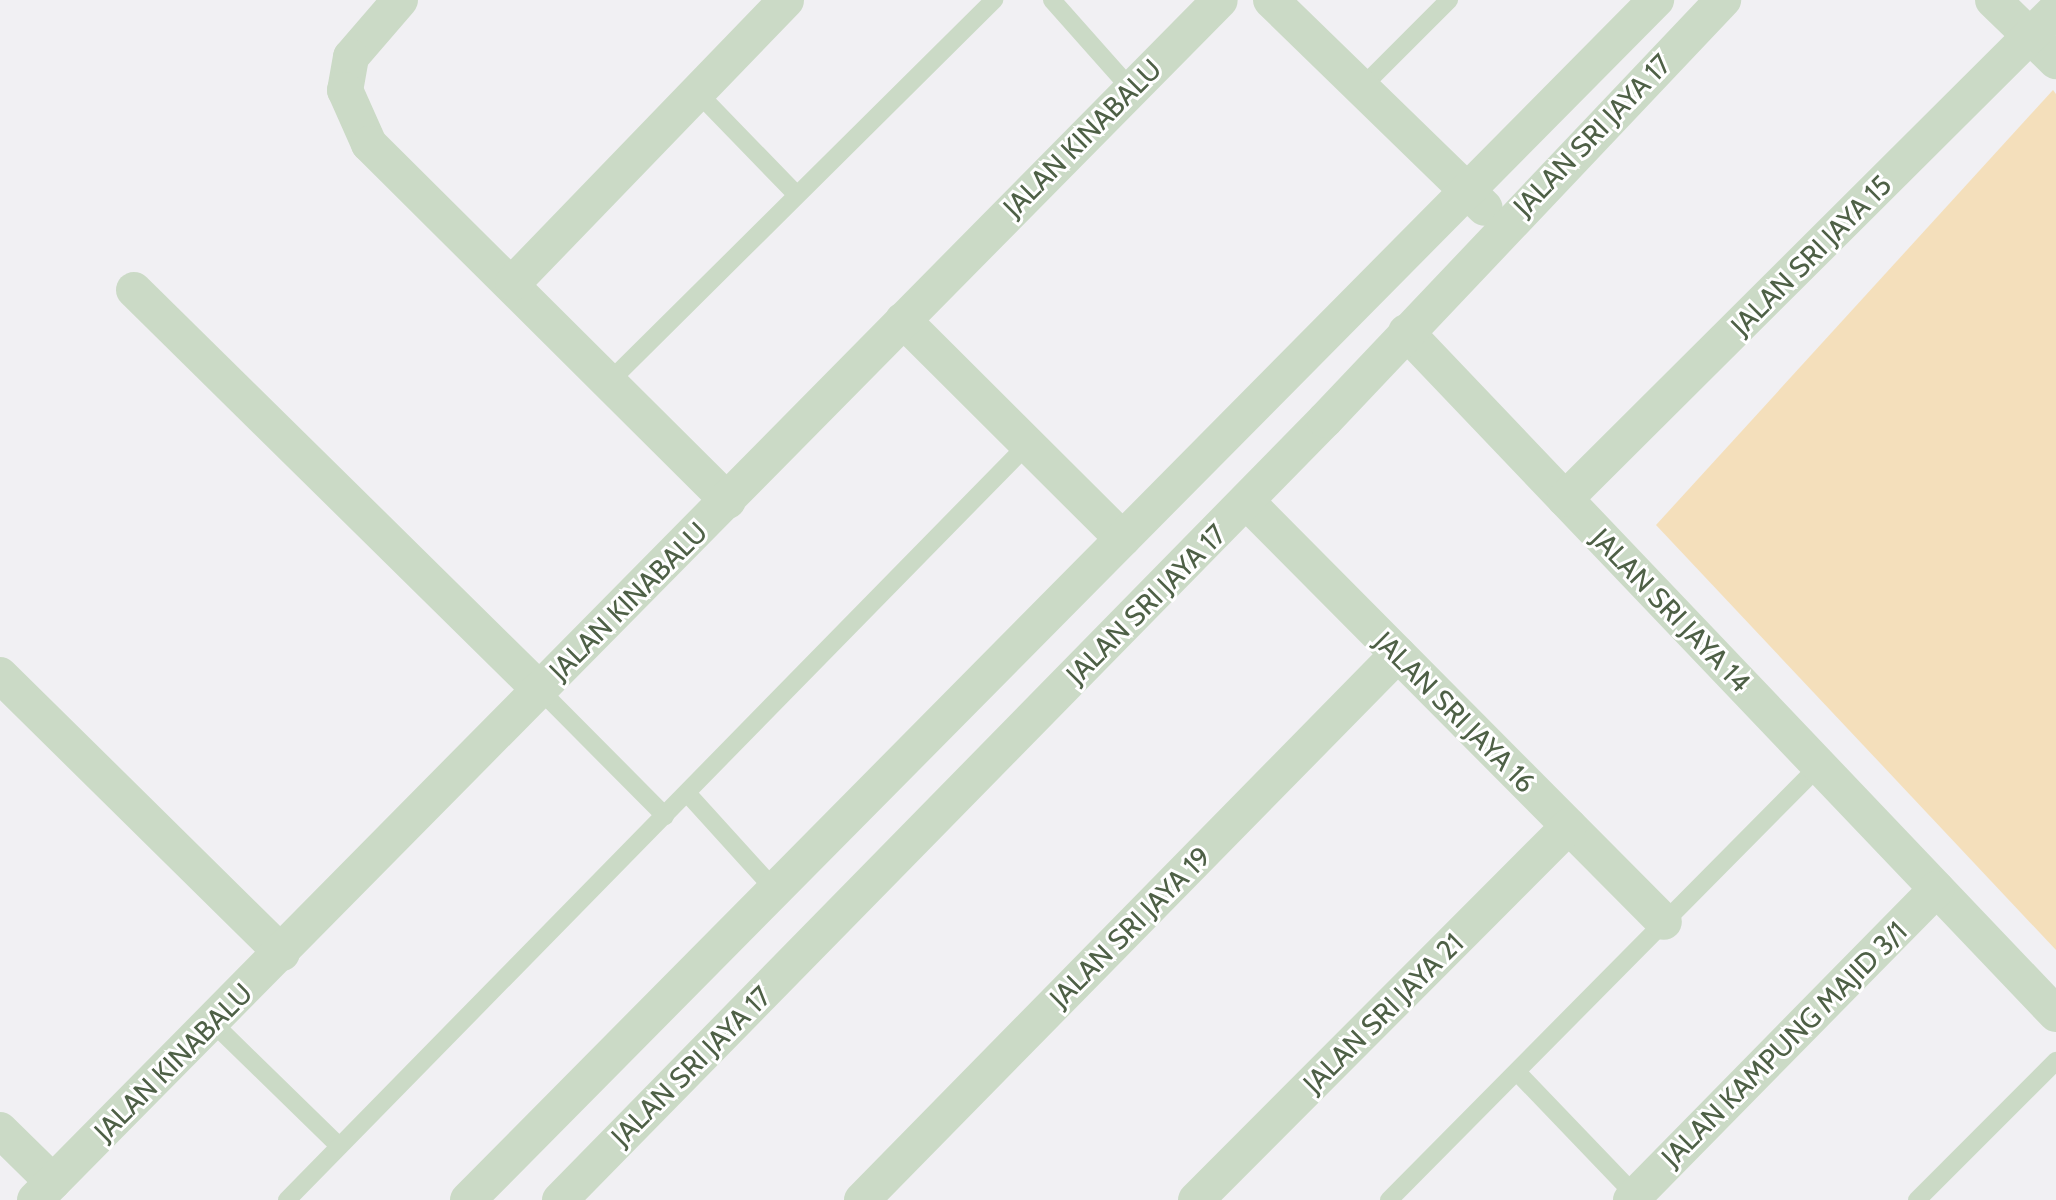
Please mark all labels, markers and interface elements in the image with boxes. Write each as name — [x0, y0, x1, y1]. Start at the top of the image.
street label: JALAN SRI JAYA 17 — [1506, 47, 1678, 223]
street label: JALAN KINABALU — [996, 52, 1168, 224]
street label: JALAN SRI JAYA 15 — [1724, 168, 1898, 342]
street label: JALAN KINABALU — [542, 515, 714, 687]
street label: JALAN SRI JAYA 17 — [1059, 517, 1233, 691]
street label: JALAN SRI JAYA 14 — [1585, 521, 1757, 699]
street label: JALAN SRI JAYA 16 — [1368, 625, 1542, 799]
street label: JALAN SRI JAYA 19 — [1043, 840, 1217, 1014]
street label: JALAN KAMPUNG MAJID 3/1 — [1654, 914, 1914, 1174]
street label: JALAN SRI JAYA 21 — [1296, 926, 1470, 1100]
street label: JALAN KINABALU — [87, 976, 259, 1148]
street label: JALAN SRI JAYA 17 — [604, 979, 778, 1153]

